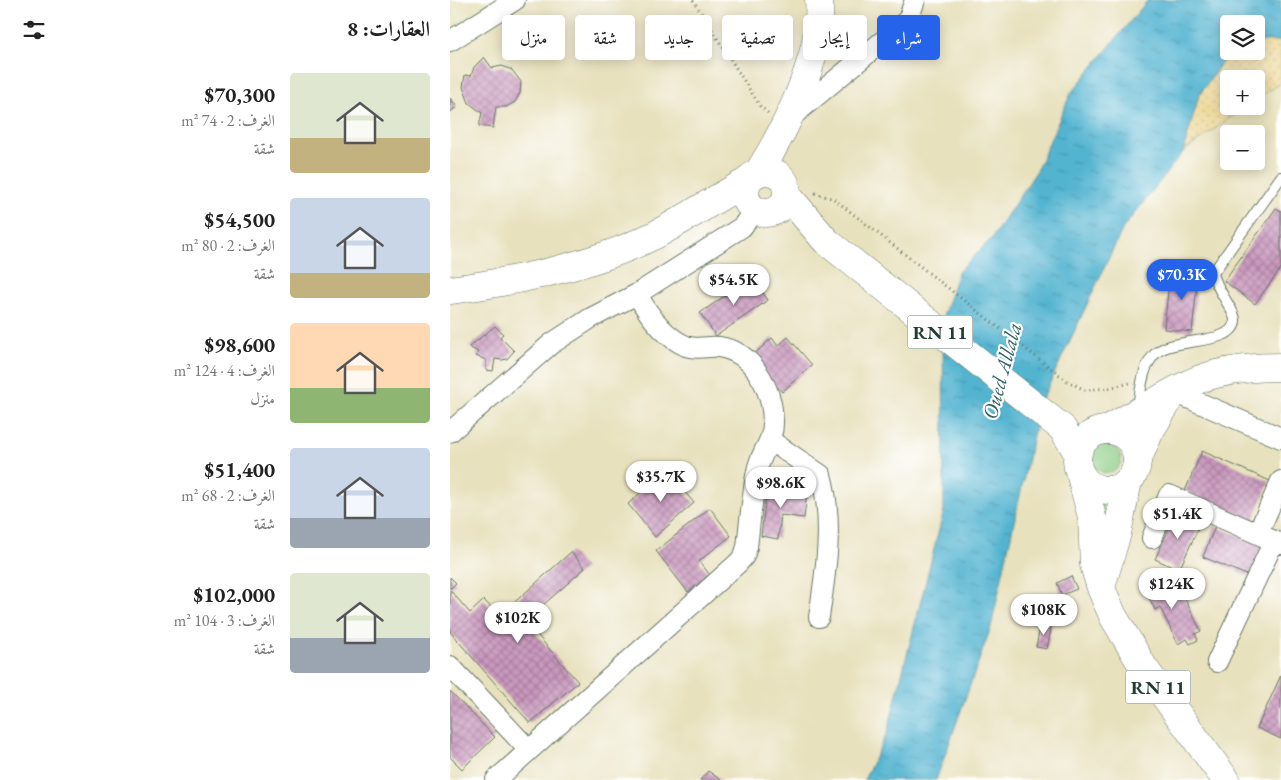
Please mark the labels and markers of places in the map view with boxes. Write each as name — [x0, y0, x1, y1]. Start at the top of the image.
pin: $70.3K — [1141, 258, 1223, 301]
pin: $54.5K — [693, 264, 775, 306]
pin: $35.7K — [620, 460, 702, 503]
pin: $98.6K — [740, 466, 822, 509]
pin: $51.4K — [1137, 498, 1219, 540]
pin: $124K — [1137, 568, 1207, 610]
pin: $108K — [1009, 594, 1079, 636]
pin: $102K — [483, 602, 553, 644]

